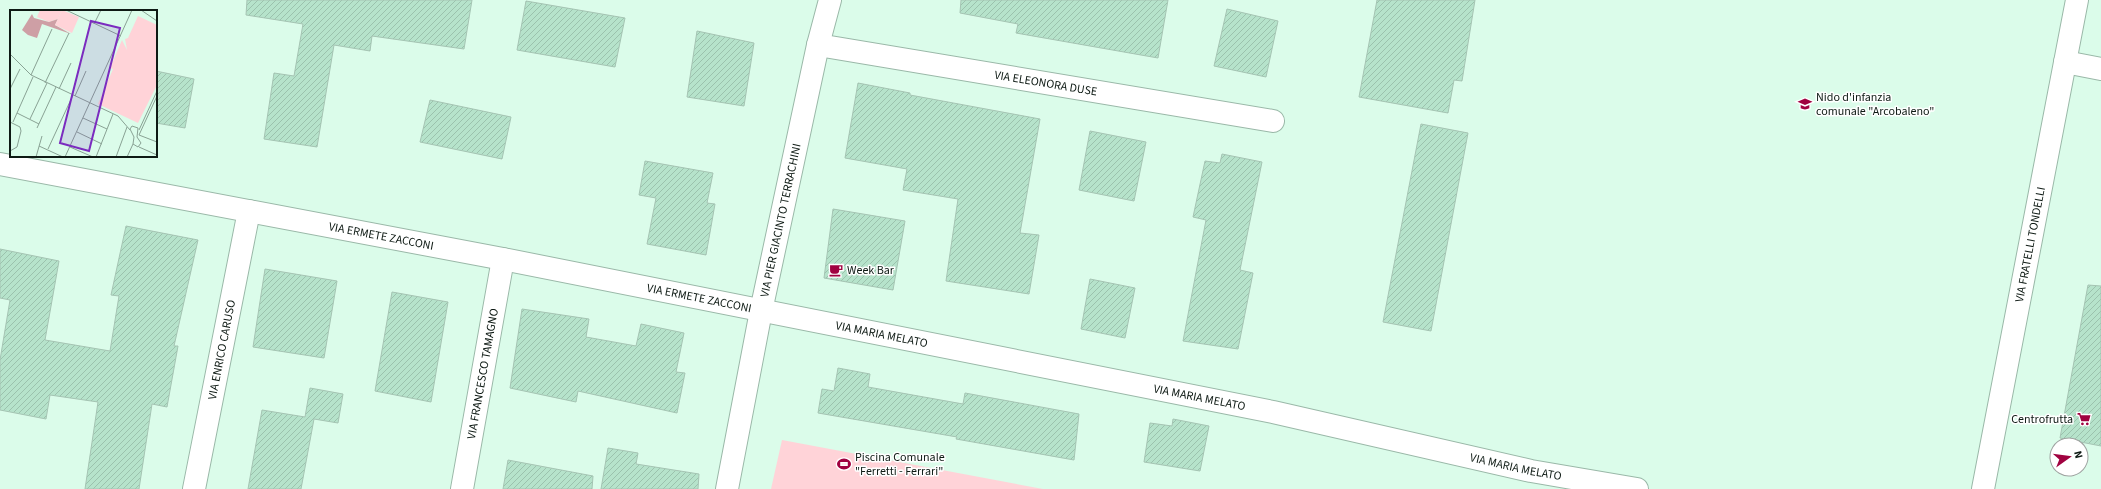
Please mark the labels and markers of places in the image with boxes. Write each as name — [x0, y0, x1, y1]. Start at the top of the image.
place label: Nido d'infanzia comunale "Arcobaleno" — [1816, 89, 1934, 120]
school or university icon: Nido d'infanzia comunale "Arcobaleno" — [1797, 96, 1813, 112]
cafe icon: Week Bar — [828, 262, 844, 278]
place label: Week Bar — [847, 262, 895, 279]
place label: Centrofrutta — [2011, 411, 2073, 428]
supermarket icon: Centrofrutta — [2076, 411, 2092, 427]
place label: Piscina Comunale "Ferretti - Ferrari" — [855, 449, 945, 480]
sports icon: Piscina Comunale "Ferretti - Ferrari" — [836, 456, 852, 472]

